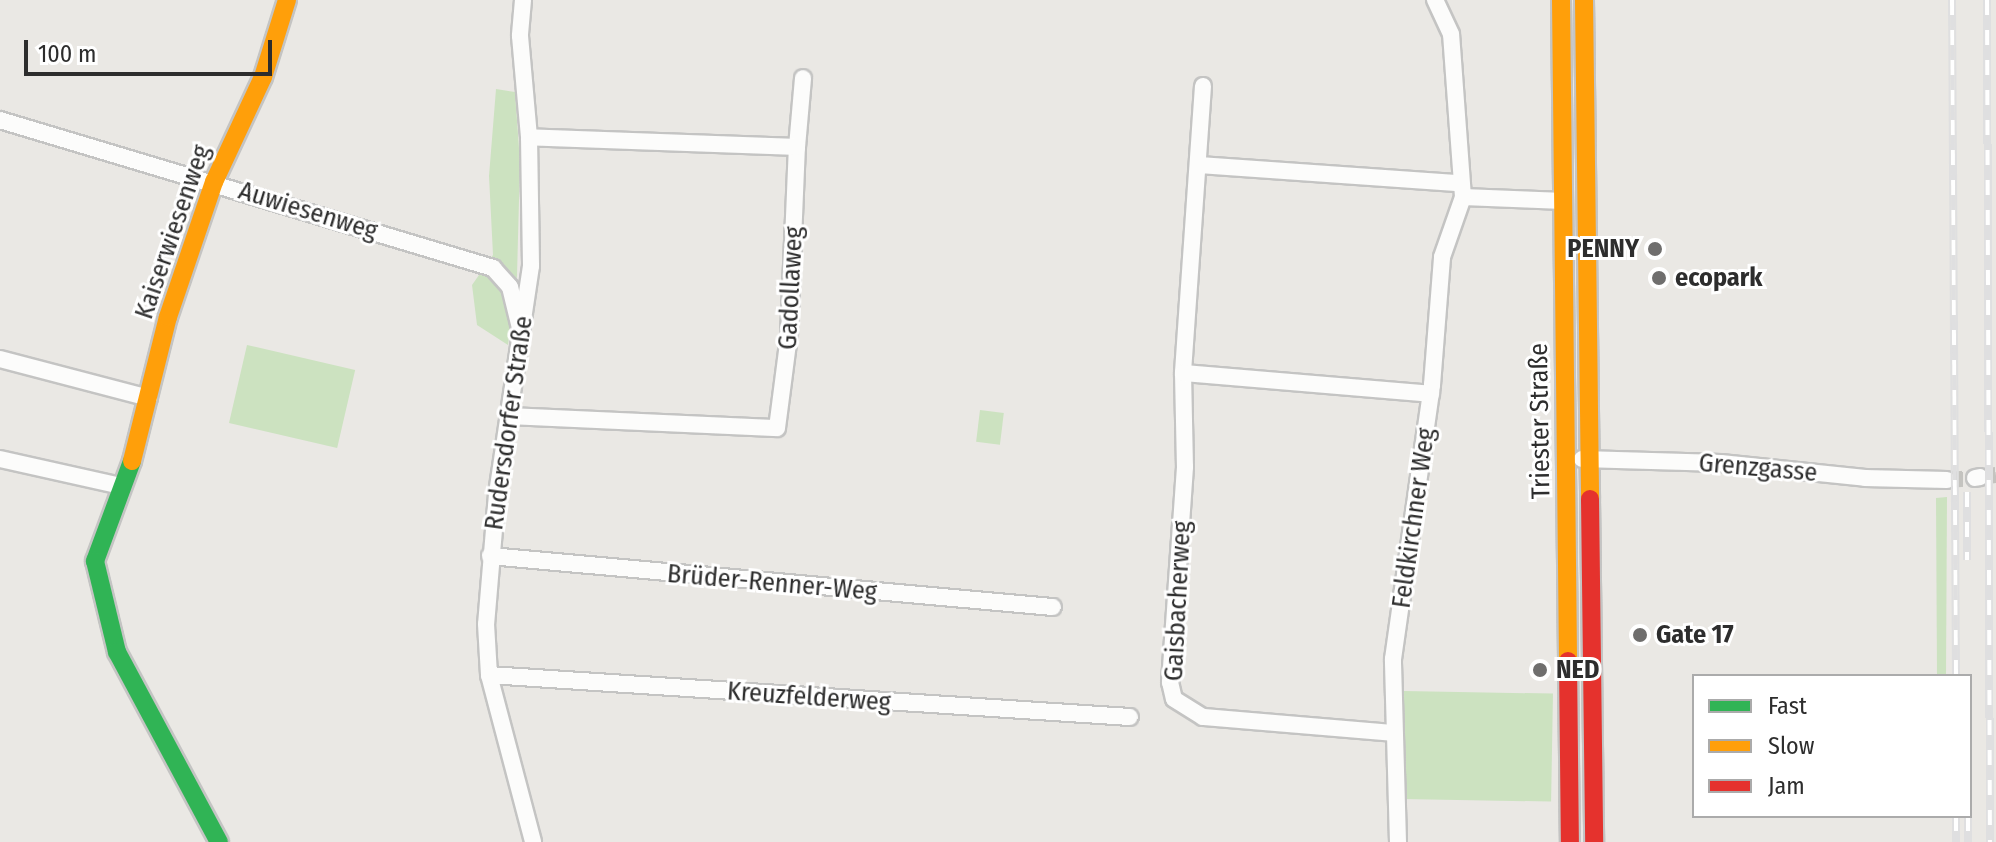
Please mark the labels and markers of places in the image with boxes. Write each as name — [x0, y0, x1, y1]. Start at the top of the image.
place label: PENNY — [1567, 233, 1639, 265]
marker: PENNY — [1646, 240, 1664, 258]
place label: ecopark — [1675, 262, 1762, 294]
marker: ecopark — [1650, 269, 1668, 287]
place label: Gate 17 — [1656, 619, 1734, 651]
marker: Gate 17 — [1631, 626, 1649, 644]
place label: NED — [1556, 654, 1599, 686]
marker: NED — [1531, 661, 1549, 679]

